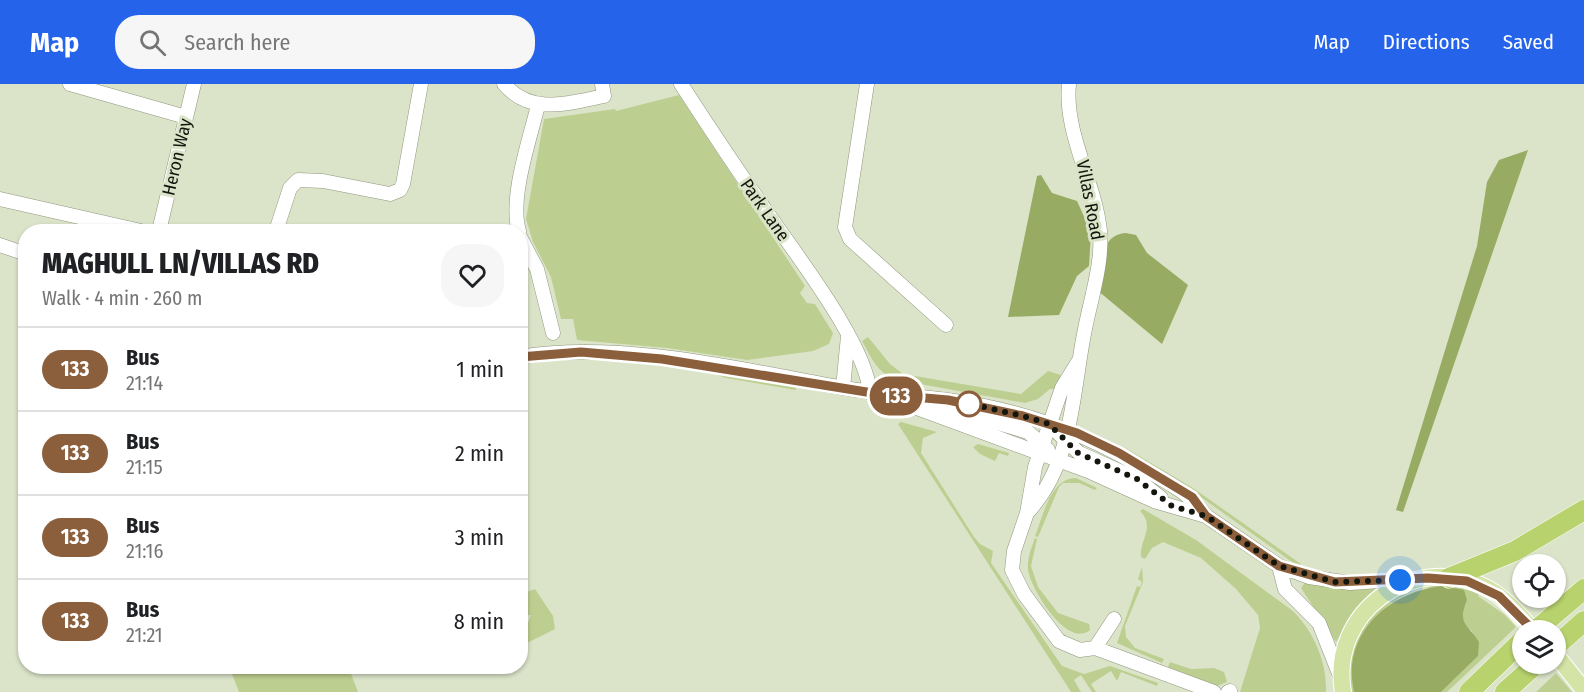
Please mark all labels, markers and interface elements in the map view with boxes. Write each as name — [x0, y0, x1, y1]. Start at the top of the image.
search box — [115, 15, 535, 69]
text: Map — [30, 26, 79, 59]
icon: search — [136, 26, 169, 59]
text: Search here — [184, 29, 290, 56]
text: Map — [1313, 29, 1350, 55]
text: Directions — [1383, 29, 1470, 55]
text: Saved — [1503, 29, 1554, 55]
street label: Heron Way — [157, 116, 197, 198]
street label: Villas Road — [1071, 158, 1109, 242]
street label: Park Lane — [736, 175, 795, 246]
button: heart — [441, 244, 504, 307]
text: MAGHULL LN/VILLAS RD — [42, 247, 319, 280]
text: Walk · 4 min · 260 m — [42, 286, 202, 310]
text: Bus — [126, 344, 159, 371]
text: 133 — [61, 356, 89, 382]
text: 1 min — [456, 356, 504, 383]
text: 21:14 — [126, 371, 163, 395]
line badge: 133 — [862, 376, 930, 416]
text: 133 — [882, 383, 910, 409]
unlabelled marker — [956, 391, 982, 417]
text: Bus — [126, 428, 159, 455]
text: 133 — [61, 440, 89, 466]
text: 2 min — [455, 440, 504, 467]
text: 21:15 — [126, 455, 163, 479]
text: Bus — [126, 512, 159, 539]
text: 133 — [61, 524, 89, 550]
text: 3 min — [455, 524, 504, 551]
text: 21:16 — [126, 539, 163, 563]
map controls — [1512, 554, 1566, 674]
button: locate — [1512, 554, 1566, 608]
your location — [1385, 565, 1415, 595]
text: Bus — [126, 596, 159, 623]
text: 133 — [61, 608, 89, 634]
text: 8 min — [454, 608, 504, 635]
button: layers — [1512, 620, 1566, 674]
text: 21:21 — [126, 623, 163, 647]

